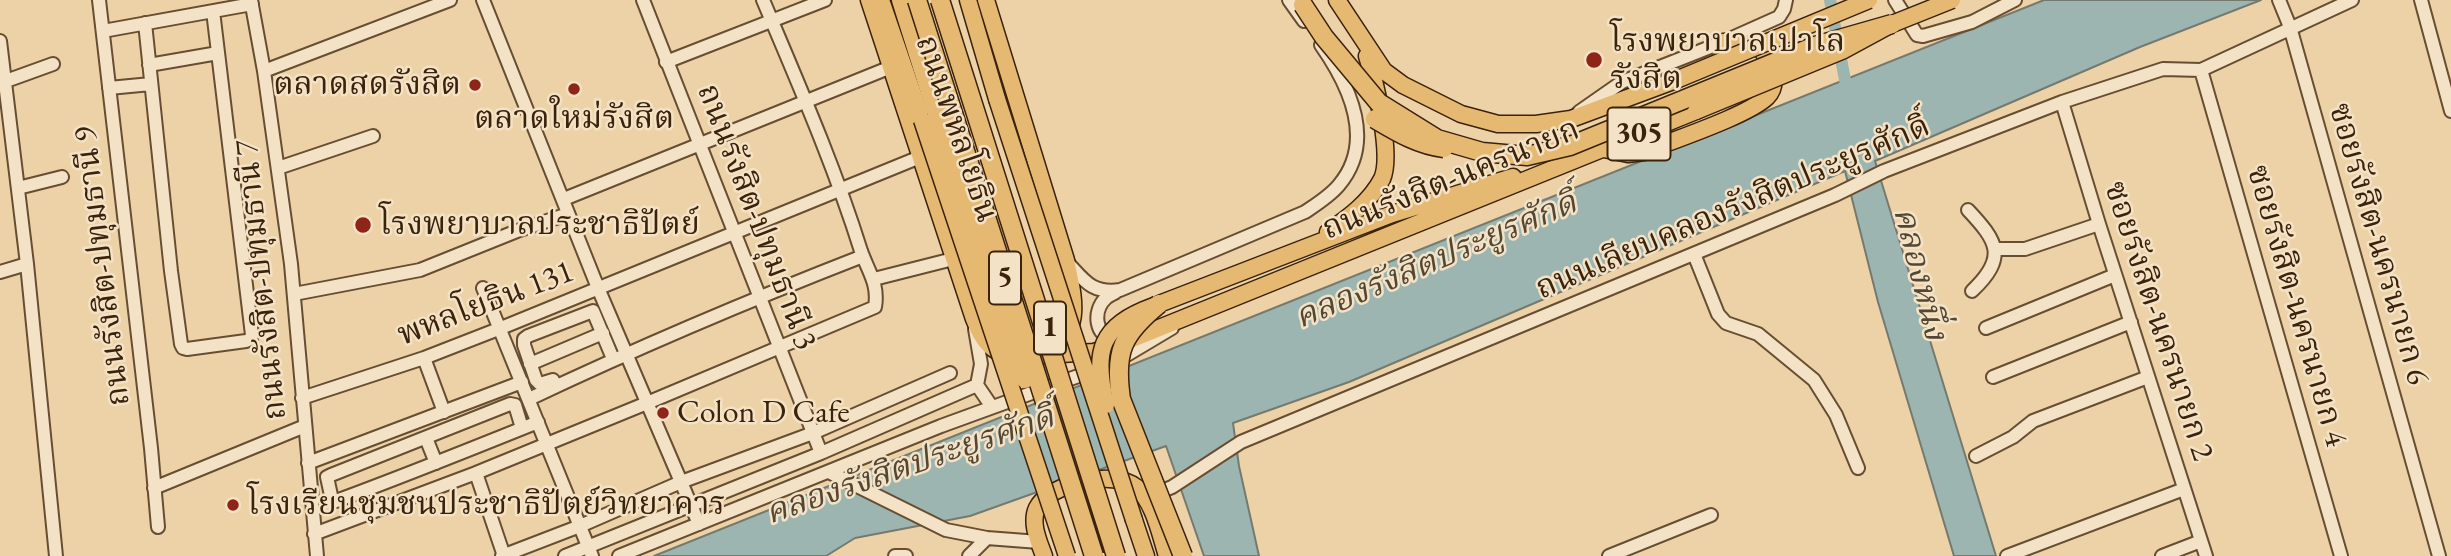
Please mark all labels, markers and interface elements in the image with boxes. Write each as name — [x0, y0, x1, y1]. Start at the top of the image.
place label: โรงพยาบาลเปาโล รังสิต — [1610, 23, 1845, 98]
street label: ถนนพหลโยธิน — [906, 31, 1006, 227]
marker: โรงพยาบาลเปาโล รังสิต — [1584, 50, 1604, 70]
place label: ตลาดสดรังสิต — [273, 66, 461, 104]
marker: ตลาดสดรังสิต — [467, 77, 483, 93]
street label: ถนนรังสิต-ปทุมธานี 3 — [688, 79, 824, 355]
marker: ตลาดใหม่รังสิต — [566, 81, 582, 97]
street label: ซอยรังสิต-นครนายก 6 — [2319, 99, 2437, 389]
place label: ตลาดใหม่รังสิต — [474, 100, 674, 138]
street label: ถนนเลียบคลองรังสิตประยูรศักดิ์ — [1530, 107, 1936, 309]
road number: 305 — [1608, 108, 1670, 160]
street label: ถนนรังสิต-นครนายก — [1317, 111, 1585, 249]
street label: ถนนรังสิต-ปทุมธานี 9 — [67, 124, 139, 408]
street label: ถนนรังสิต-ปทุมธานี 7 — [228, 138, 296, 422]
street label: ซอยรังสิต-นครนายก 4 — [2237, 161, 2355, 451]
street label: ซอยรังสิต-นครนายก 2 — [2095, 177, 2221, 465]
water label: คลองรังสิตประยูรศักดิ์ — [1289, 184, 1583, 338]
water label: คลองหนึ่ง — [1883, 204, 1955, 344]
place label: โรงพยาบาลประชาธิปัตย์ — [379, 206, 700, 244]
marker: โรงพยาบาลประชาธิปัตย์ — [353, 215, 373, 235]
road number: 5 — [989, 252, 1021, 304]
street label: พหลโยธิน 131 — [393, 253, 579, 355]
road number: 1 — [1034, 302, 1066, 354]
place label: Colon D Cafe — [677, 394, 850, 432]
water label: คลองรังสิตประยูรศักดิ์ — [761, 398, 1059, 534]
marker: Colon D Cafe — [655, 405, 671, 421]
place label: โรงเรียนชุมชนประชาธิปัตย์วิทยาคาร — [247, 486, 725, 524]
marker: โรงเรียนชุมชนประชาธิปัตย์วิทยาคาร — [225, 497, 241, 513]

